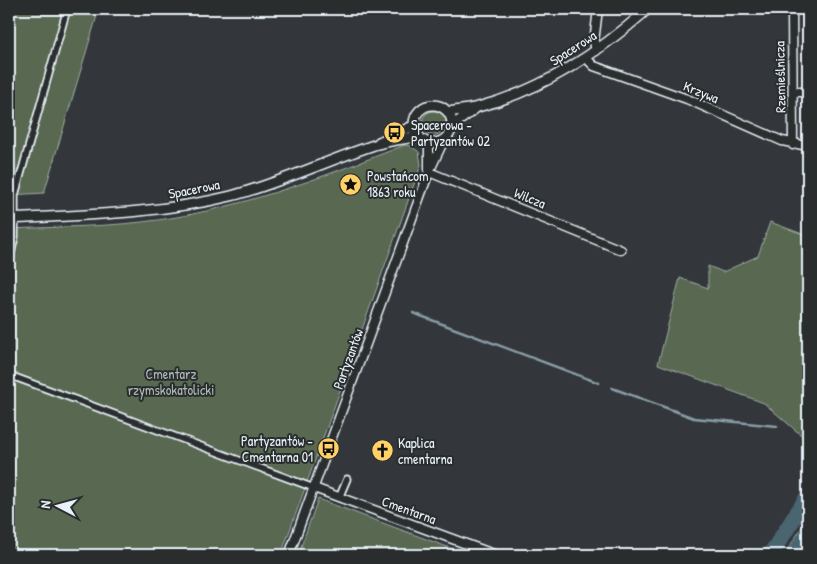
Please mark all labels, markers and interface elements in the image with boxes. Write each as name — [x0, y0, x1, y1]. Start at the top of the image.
street label: Spacerowa — [546, 25, 601, 71]
street label: Rzemieślnicza — [769, 41, 790, 113]
street label: Krzywa — [680, 76, 722, 108]
place label: Spacerowa - Partyzantów 02 — [411, 115, 491, 151]
bus stop icon: Spacerowa - Partyzantów 02 — [383, 121, 407, 145]
place label: Powstańcom 1863 roku — [367, 166, 428, 201]
place icon: Powstańcom 1863 roku — [339, 172, 363, 196]
street label: Spacerowa — [167, 174, 222, 204]
street label: Wilcza — [512, 183, 549, 213]
street label: Partyzantów — [328, 325, 368, 392]
park label: Cmentarz rzymskokatolicki — [128, 364, 214, 400]
place label: Partyzantów - Cmentarna 01 — [241, 431, 313, 466]
place label: Kaplica cmentarna — [398, 433, 453, 468]
bus stop icon: Partyzantów - Cmentarna 01 — [317, 437, 341, 461]
church icon: Kaplica cmentarna — [370, 439, 394, 463]
north arrow — [32, 482, 82, 532]
street label: Cmentarna — [379, 491, 439, 528]
text: N — [35, 499, 54, 509]

